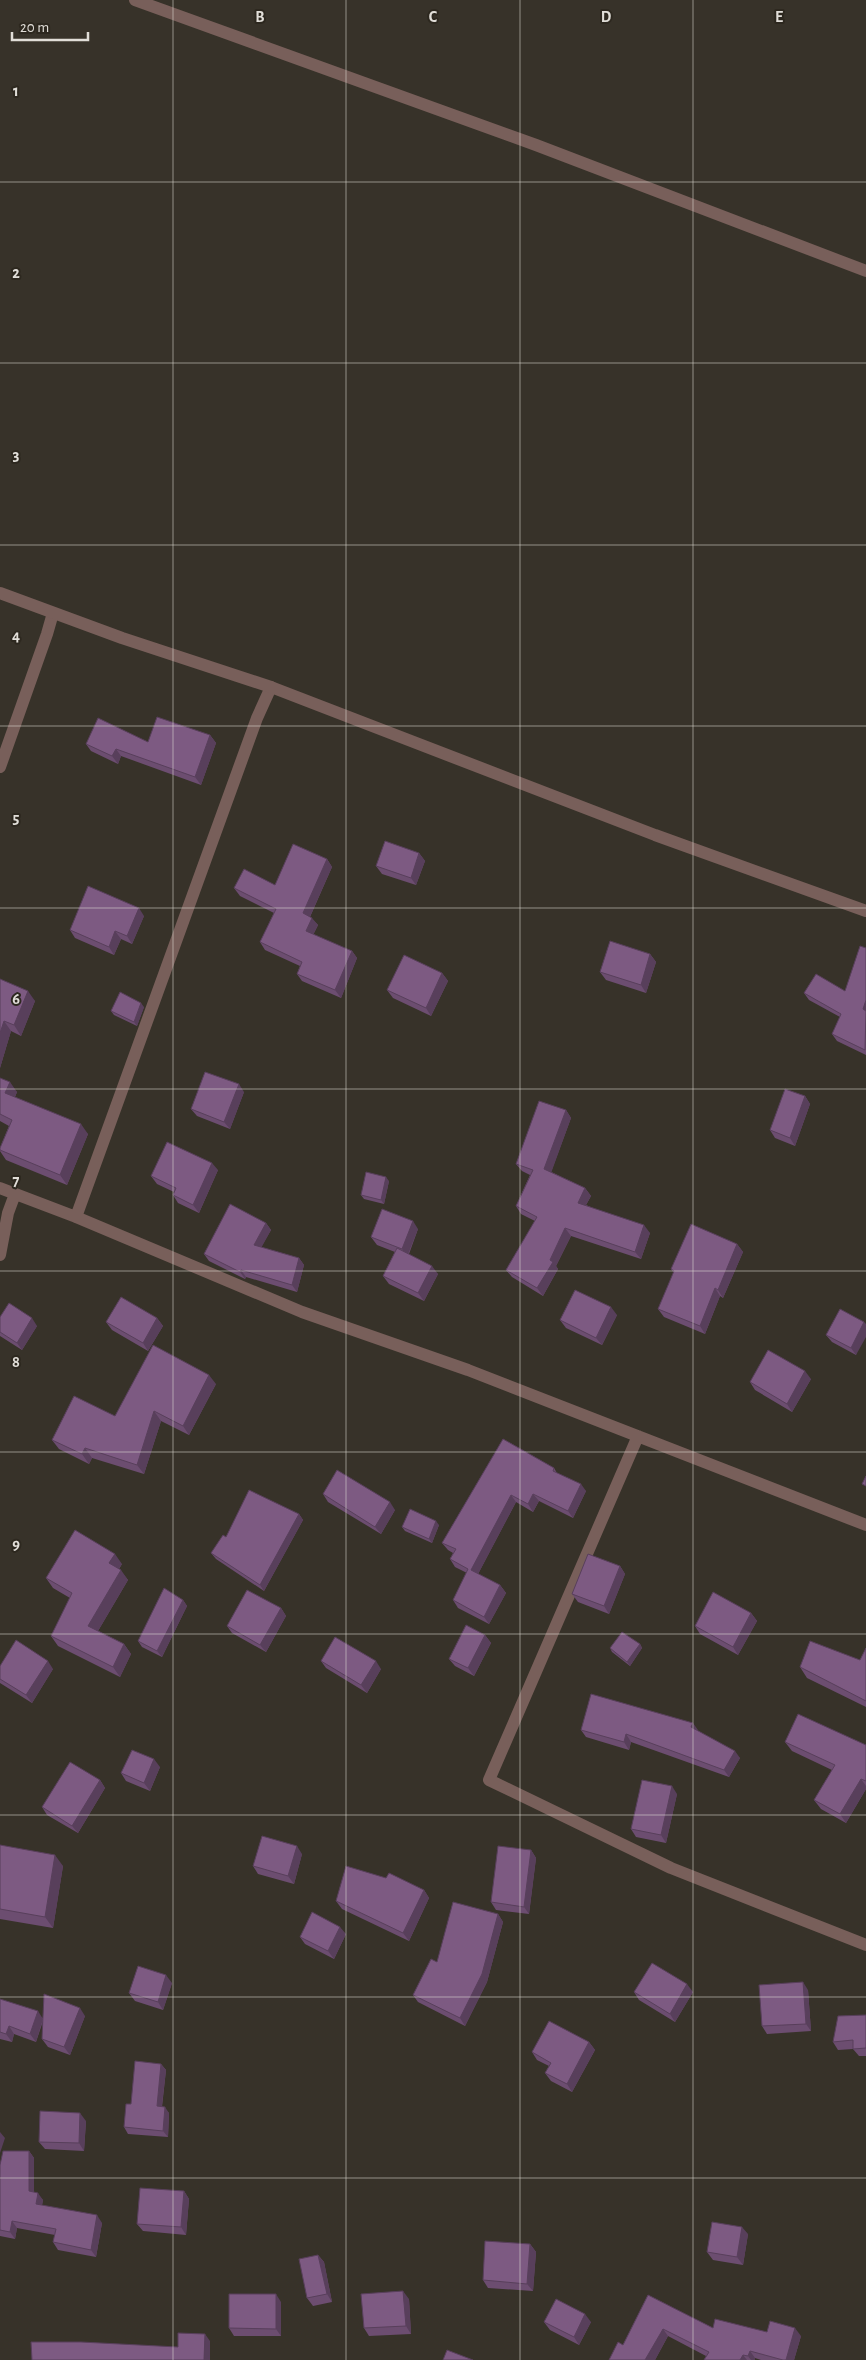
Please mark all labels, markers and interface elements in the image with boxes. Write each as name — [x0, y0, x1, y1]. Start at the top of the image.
text: B — [255, 9, 265, 25]
text: C — [429, 9, 438, 25]
text: D — [601, 9, 612, 25]
text: E — [775, 9, 783, 25]
scale bar — [12, 10, 89, 42]
text: 20 m — [20, 20, 49, 35]
text: 1 — [13, 83, 19, 99]
text: 2 — [12, 265, 20, 281]
text: 3 — [13, 447, 20, 463]
text: 4 — [12, 628, 20, 644]
text: 5 — [13, 810, 20, 826]
text: 6 — [12, 991, 20, 1007]
text: 7 — [13, 1173, 20, 1189]
text: 8 — [12, 1354, 20, 1370]
text: 9 — [12, 1536, 20, 1552]

